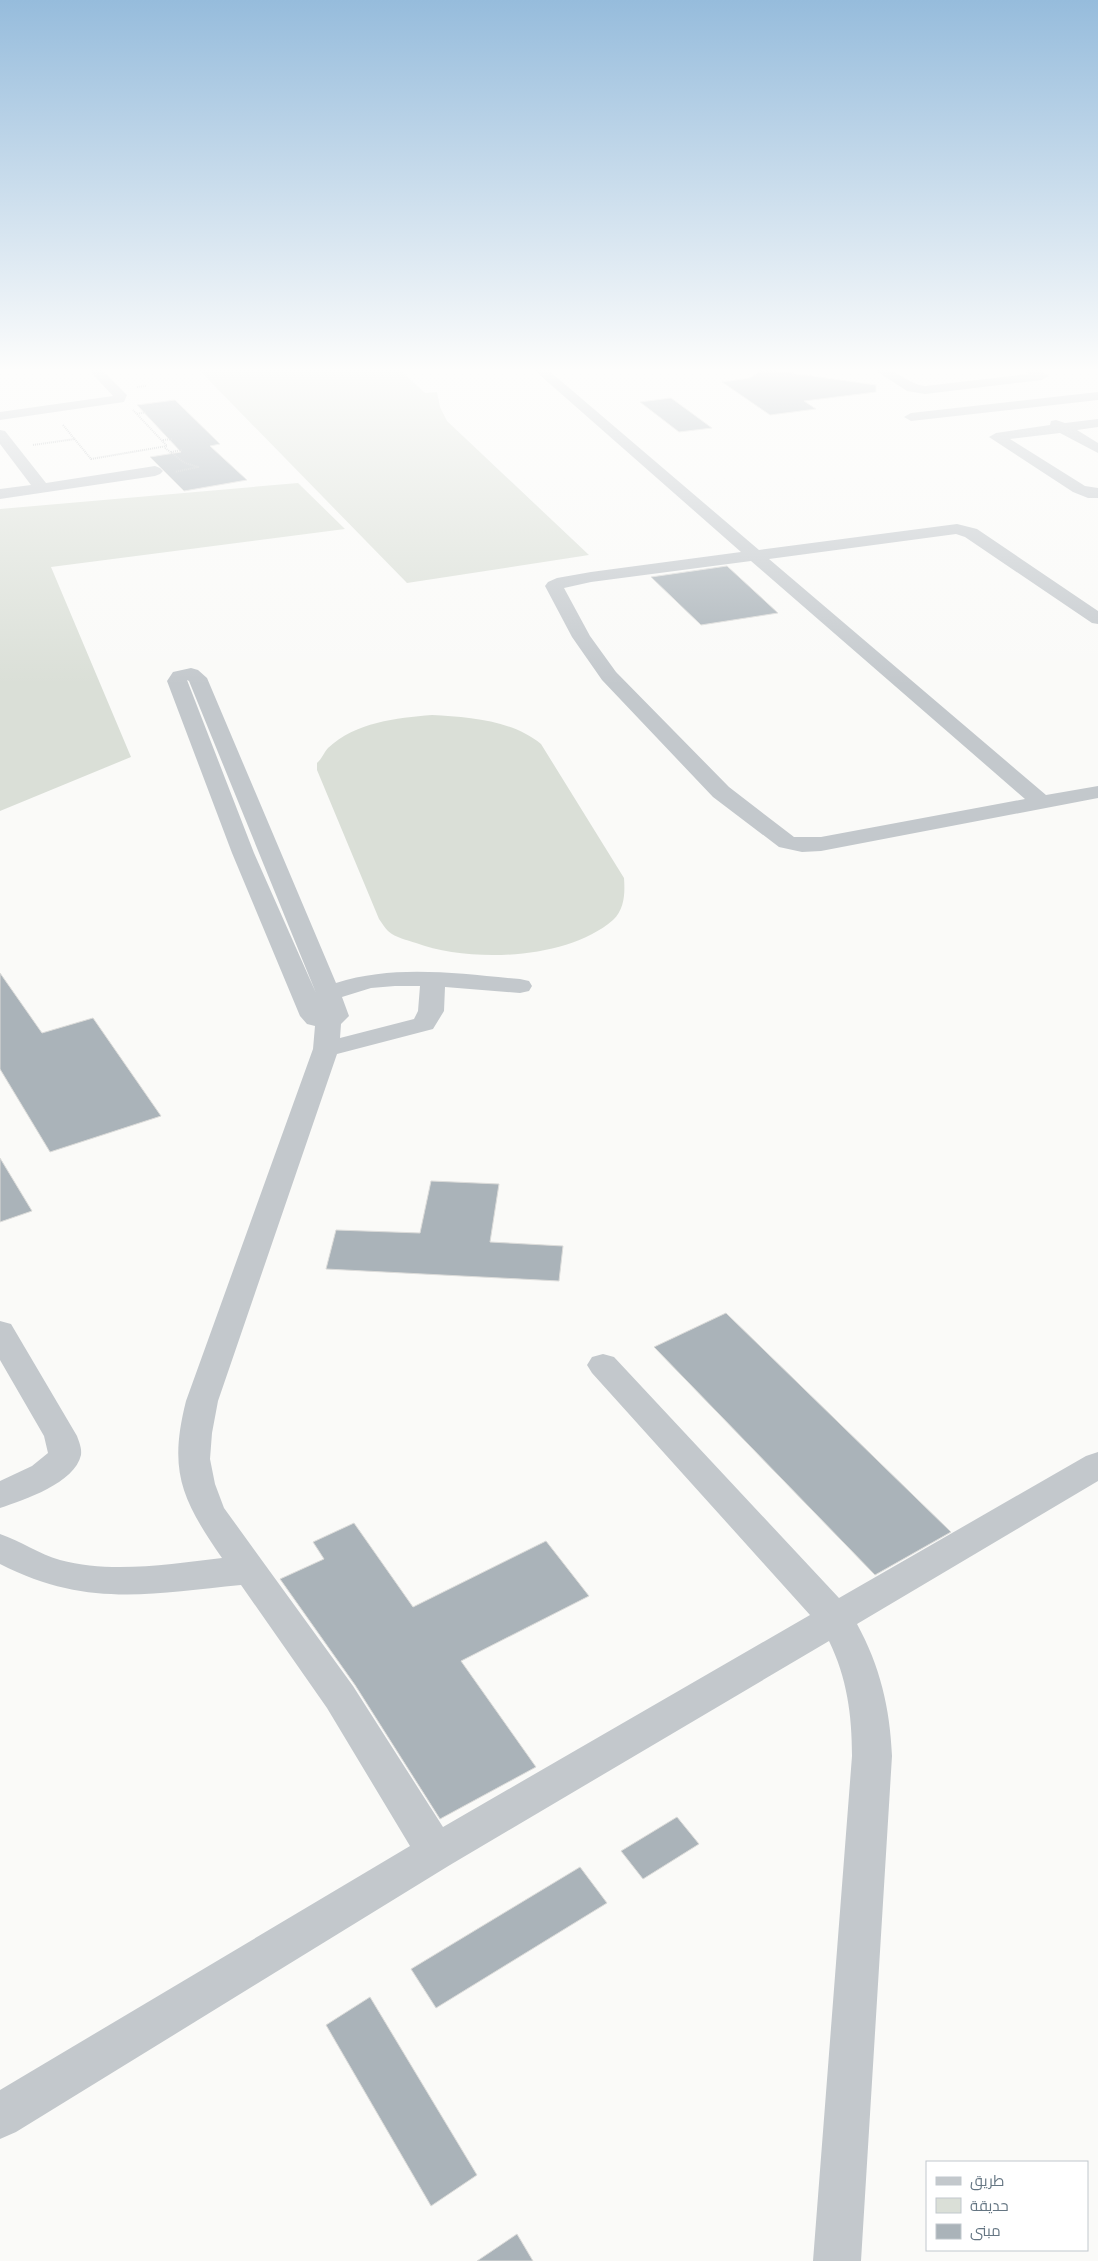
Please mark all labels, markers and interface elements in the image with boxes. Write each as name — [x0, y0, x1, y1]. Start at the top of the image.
legend — [926, 2161, 1088, 2251]
text: طريق — [970, 2173, 1004, 2192]
text: حديقة — [970, 2198, 1009, 2217]
text: مبنى — [970, 2223, 1001, 2242]

